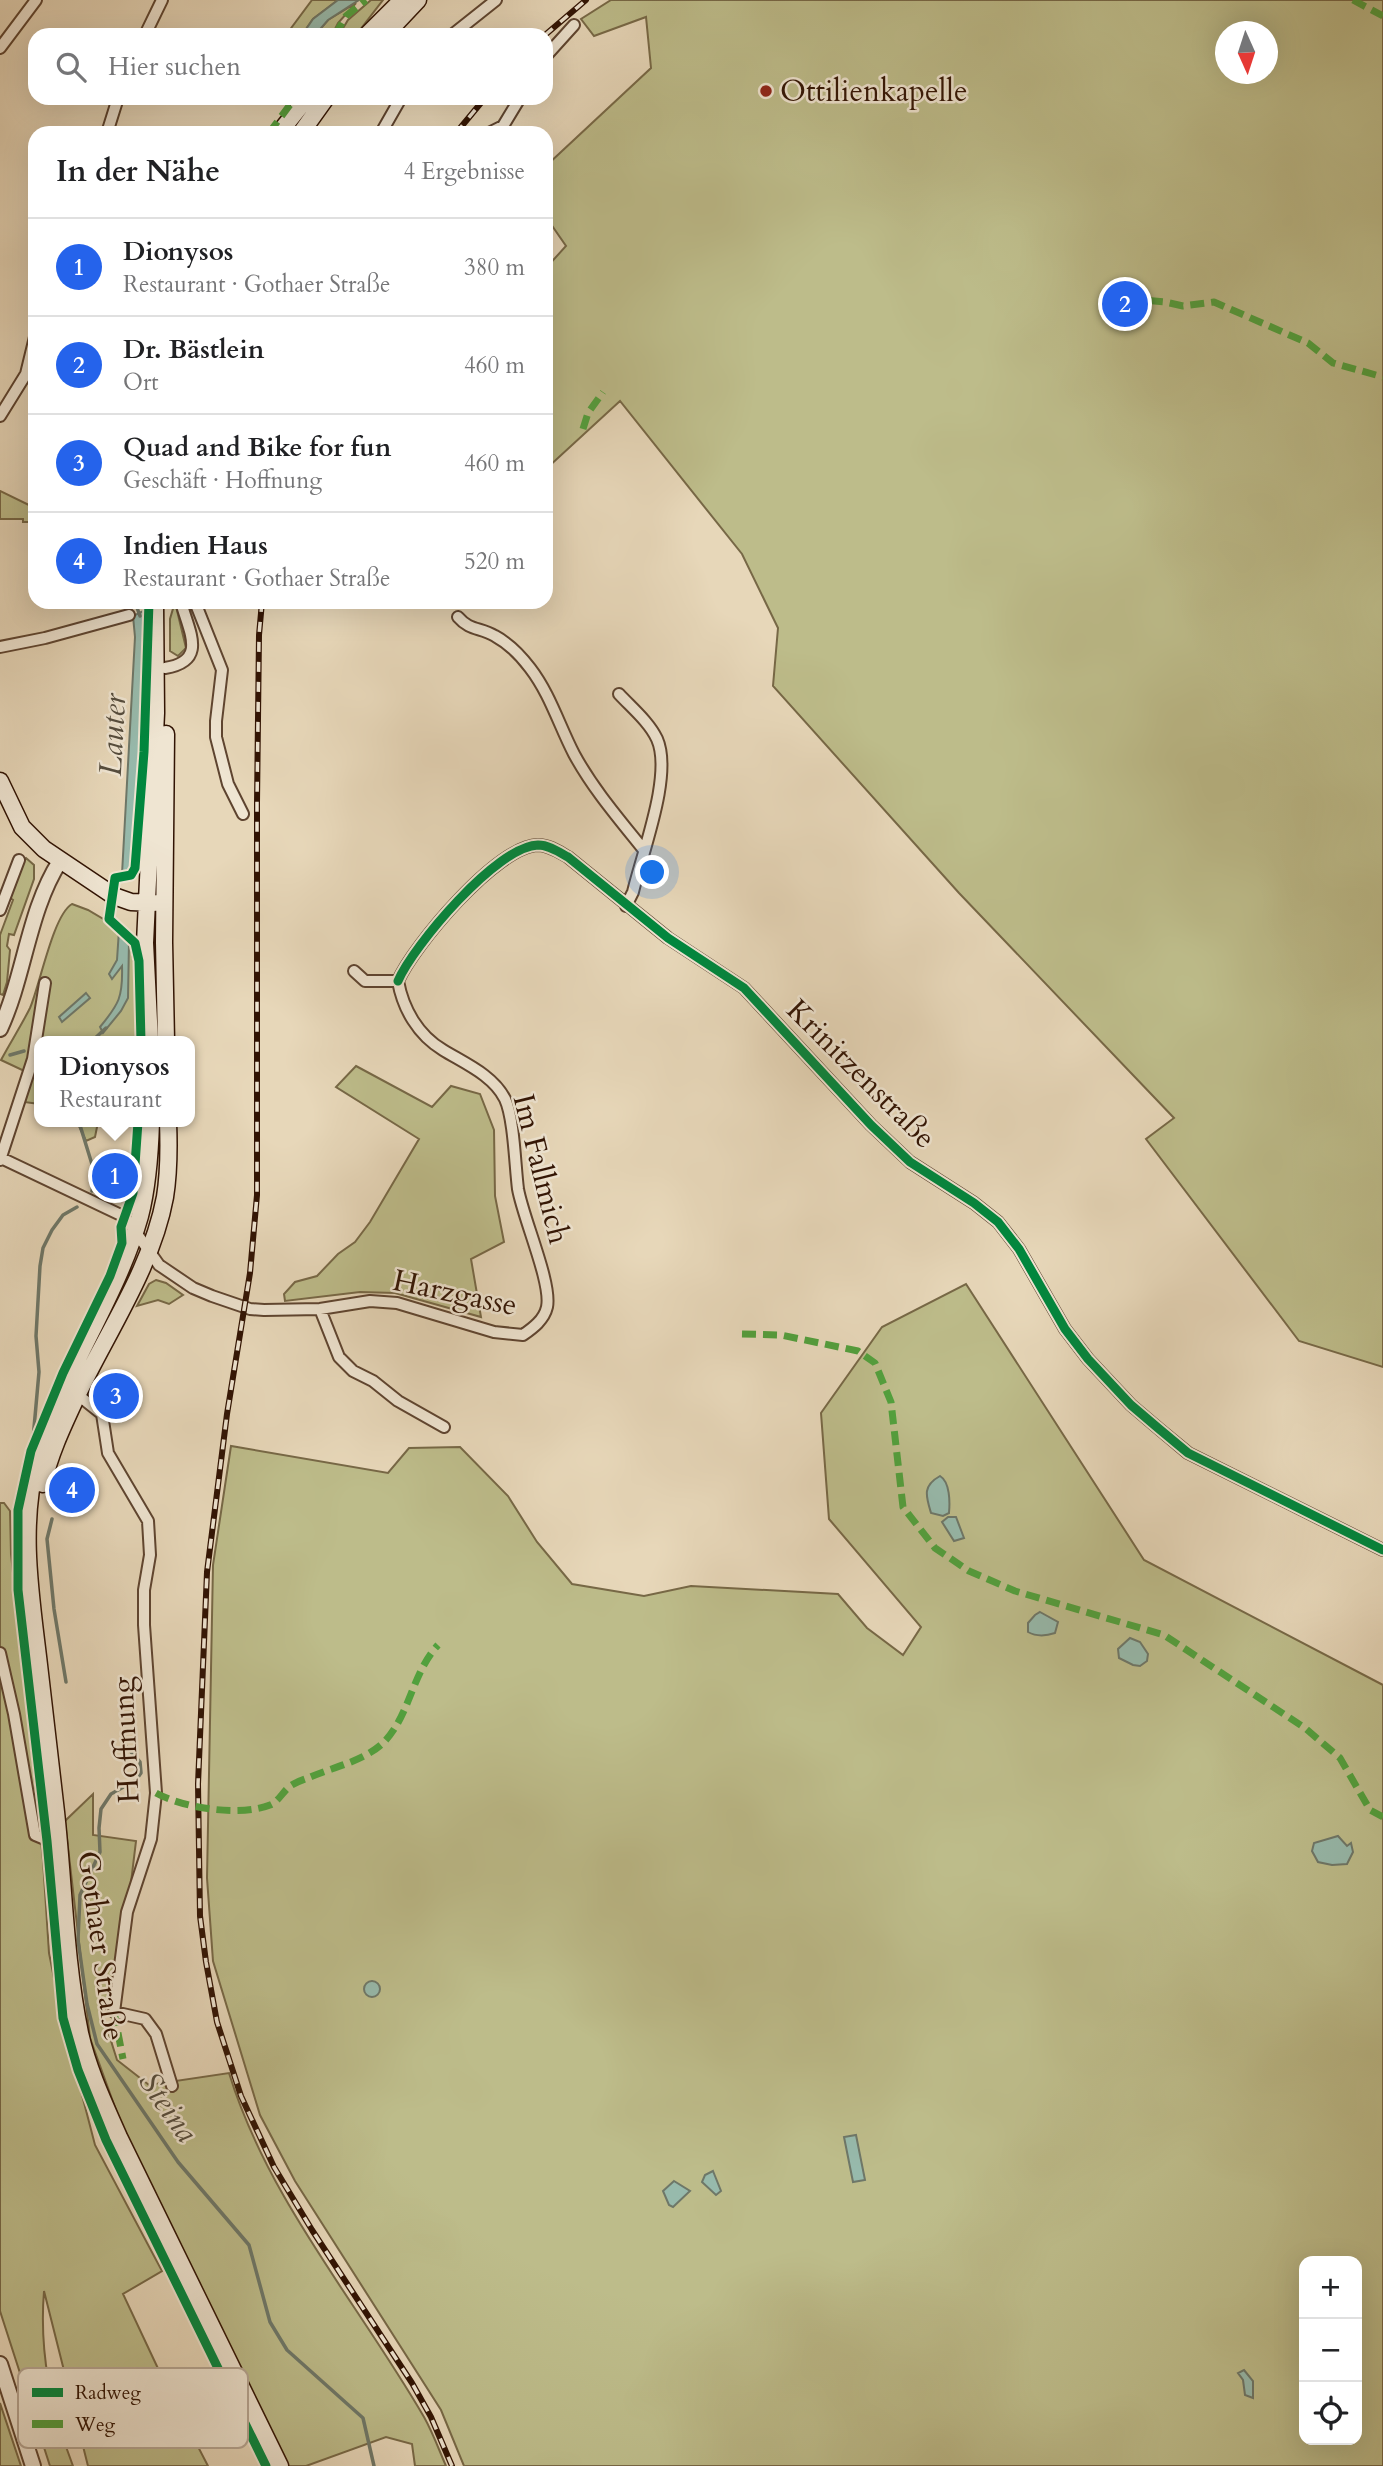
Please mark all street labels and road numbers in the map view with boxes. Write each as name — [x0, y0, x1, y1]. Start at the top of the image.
street label: Krinitzenstraße — [777, 990, 945, 1158]
street label: Im Fallmich — [503, 1090, 580, 1249]
street label: Harzgasse — [389, 1260, 521, 1326]
street label: Hoffnung — [102, 1675, 150, 1804]
street label: Gothaer Straße — [67, 1848, 135, 2044]

